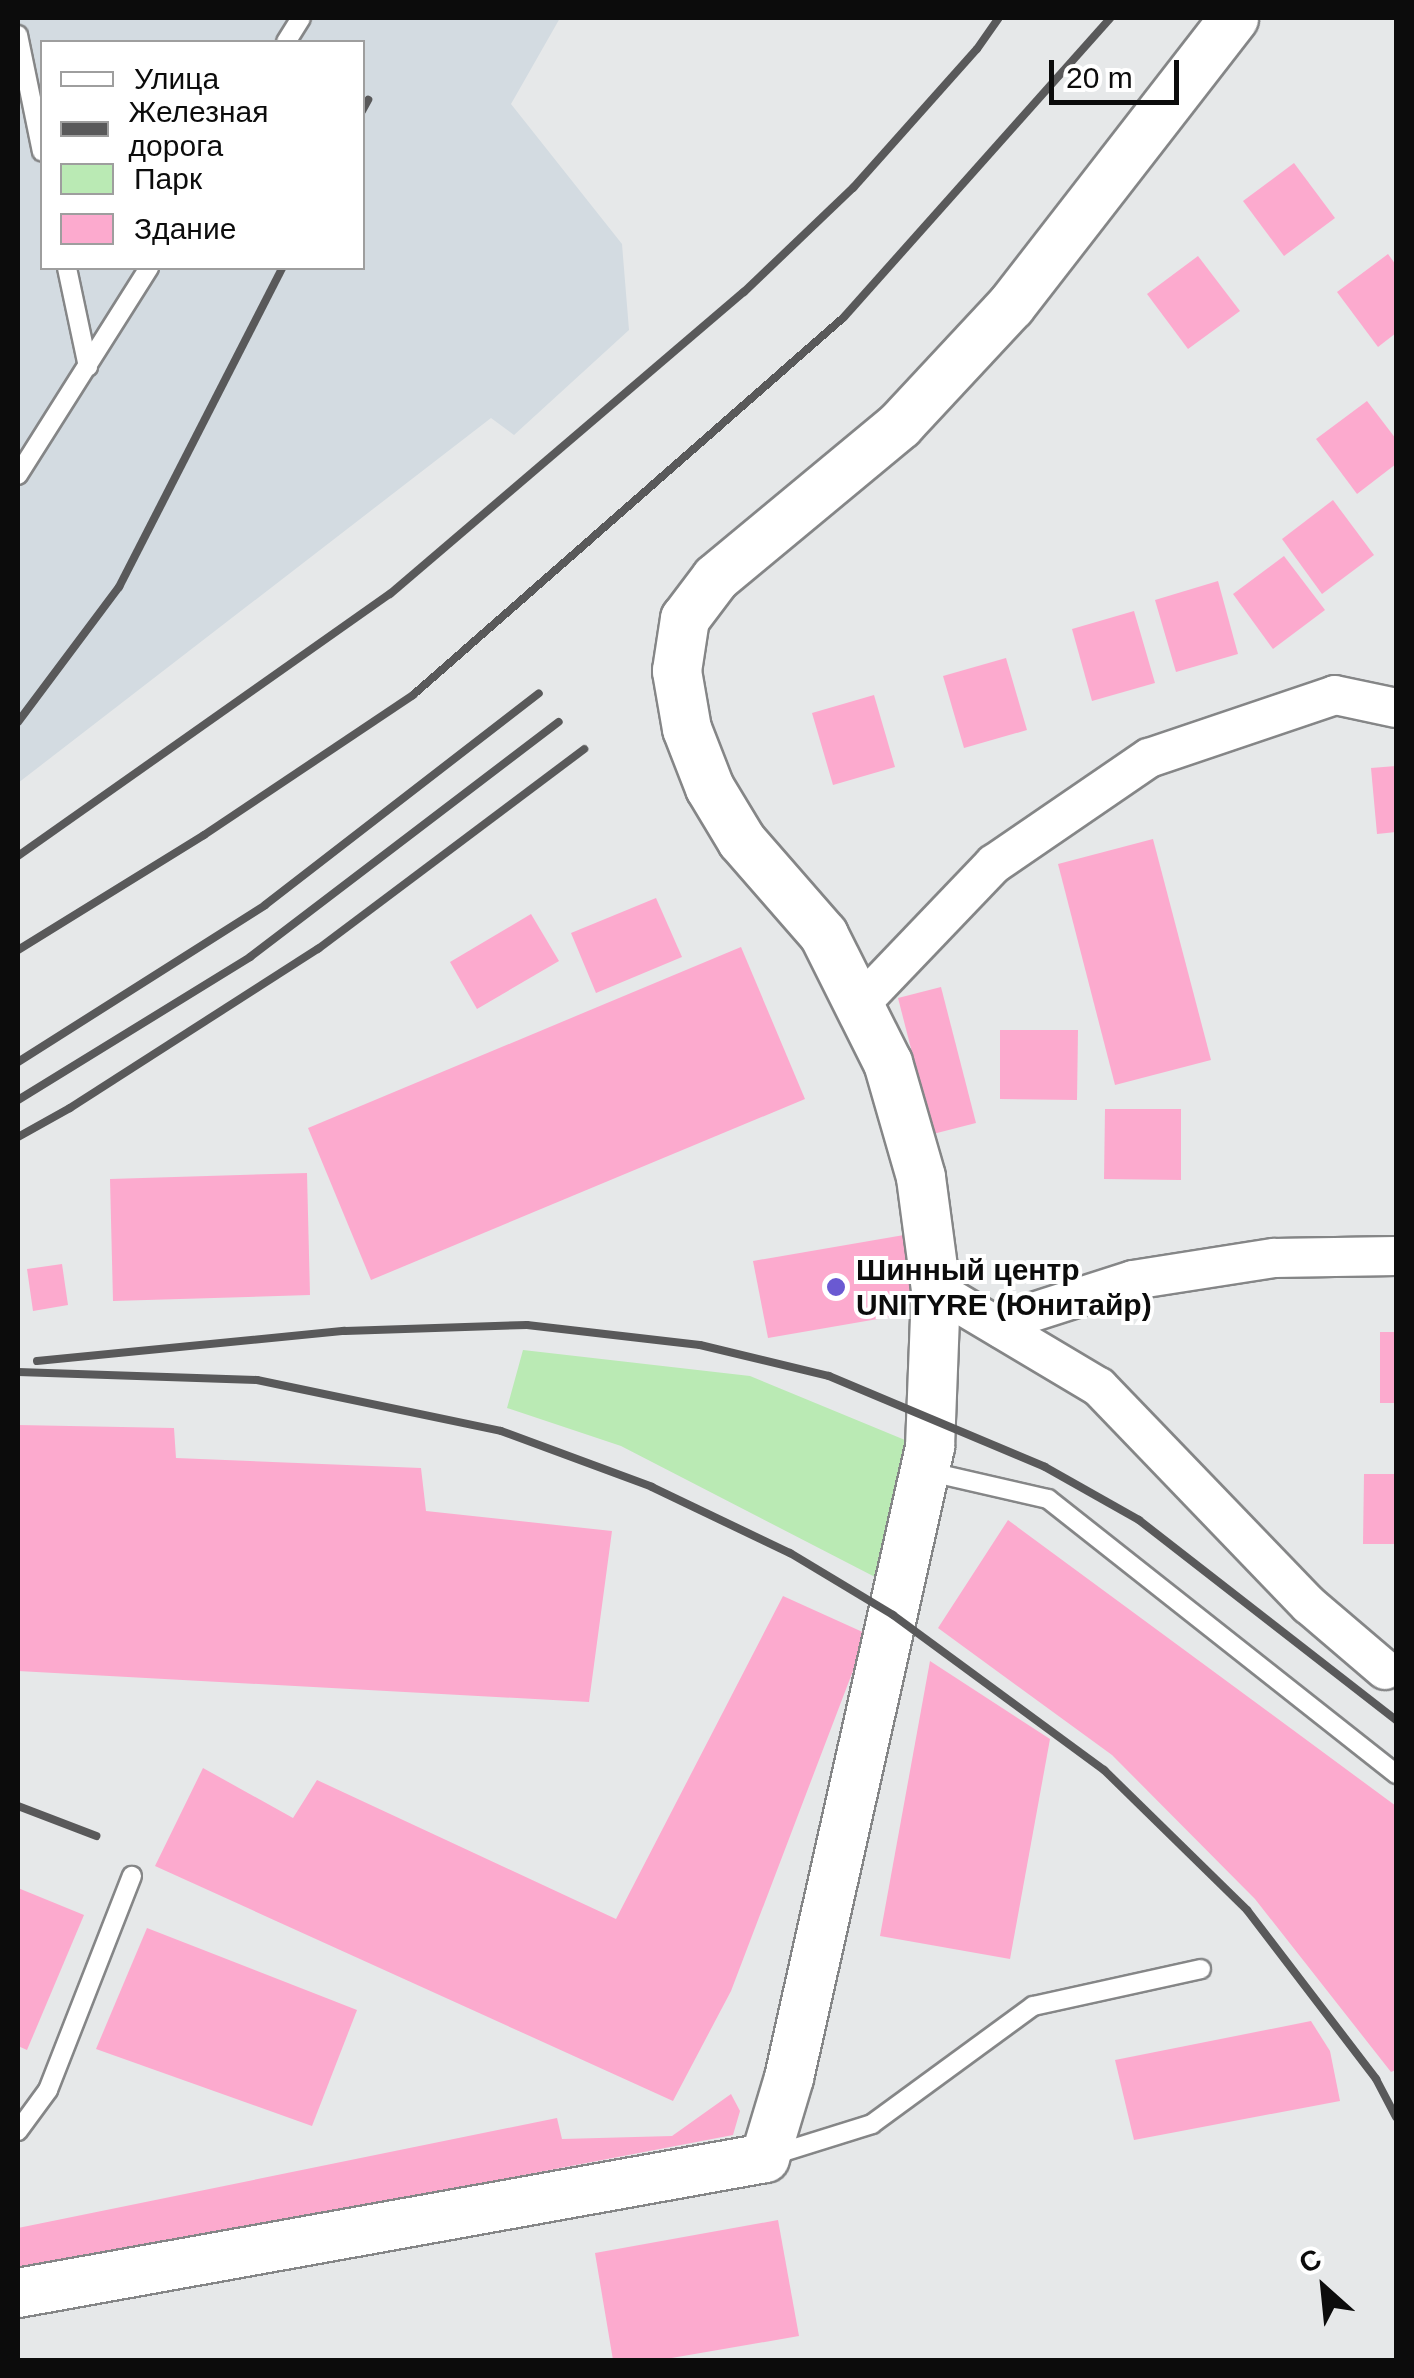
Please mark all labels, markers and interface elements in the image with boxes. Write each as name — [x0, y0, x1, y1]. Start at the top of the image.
legend — [40, 40, 365, 270]
scale bar — [1054, 40, 1184, 102]
text: 20 m — [1066, 61, 1133, 94]
text: Улица — [134, 62, 219, 95]
text: Железная дорога — [129, 95, 268, 162]
text: Парк — [134, 162, 202, 195]
text: Здание — [134, 212, 236, 245]
place label: Шинный центр UNITYRE (Юнитайр) — [856, 1252, 1152, 1322]
marker: Шинный центр UNITYRE (Юнитайр) — [825, 1276, 847, 1298]
north arrow — [1274, 2238, 1374, 2338]
text: С — [1294, 2242, 1326, 2279]

